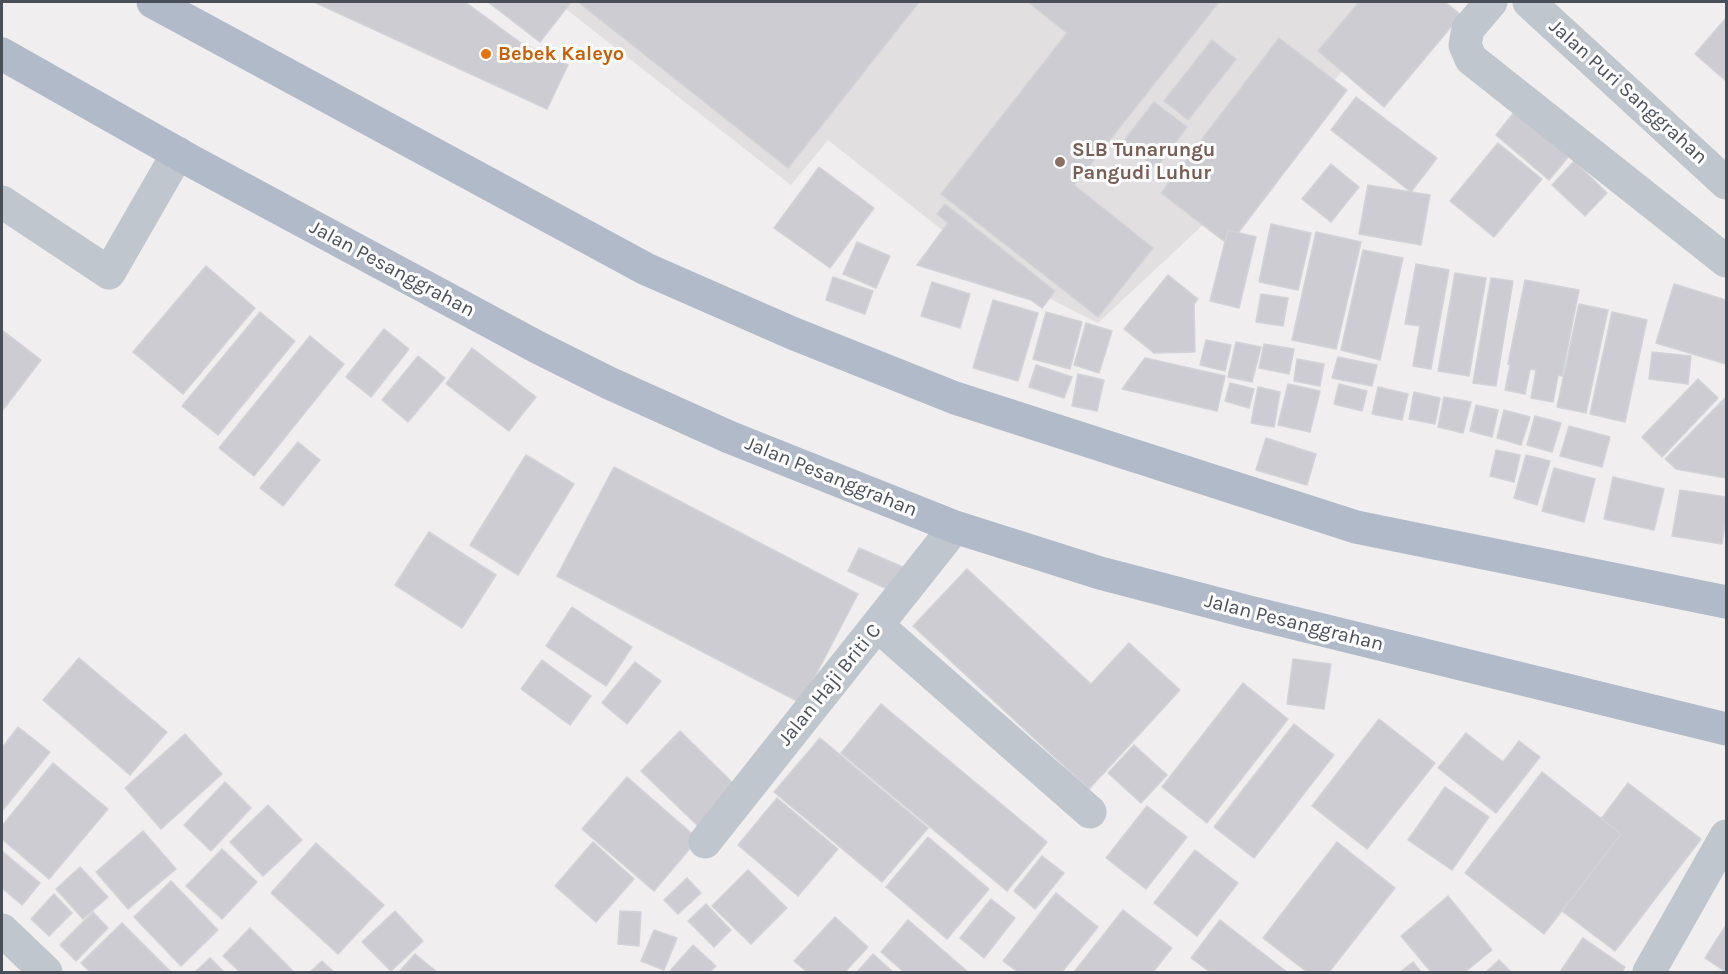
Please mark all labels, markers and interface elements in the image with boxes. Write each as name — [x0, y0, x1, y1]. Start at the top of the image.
street label: Jalan Puri Sanggrahan — [1544, 15, 1712, 169]
place label: Bebek Kaleyo — [498, 42, 624, 66]
marker: Bebek Kaleyo — [479, 47, 493, 61]
place label: SLB Tunarungu Pangudi Luhur — [1072, 138, 1215, 185]
marker: SLB Tunarungu Pangudi Luhur — [1053, 155, 1067, 169]
street label: Jalan Pesanggrahan — [305, 215, 479, 323]
street label: Jalan Pesanggrahan — [741, 432, 921, 522]
street label: Jalan Pesanggrahan — [1202, 589, 1386, 657]
street label: Jalan Haji Briti C — [773, 619, 887, 751]

